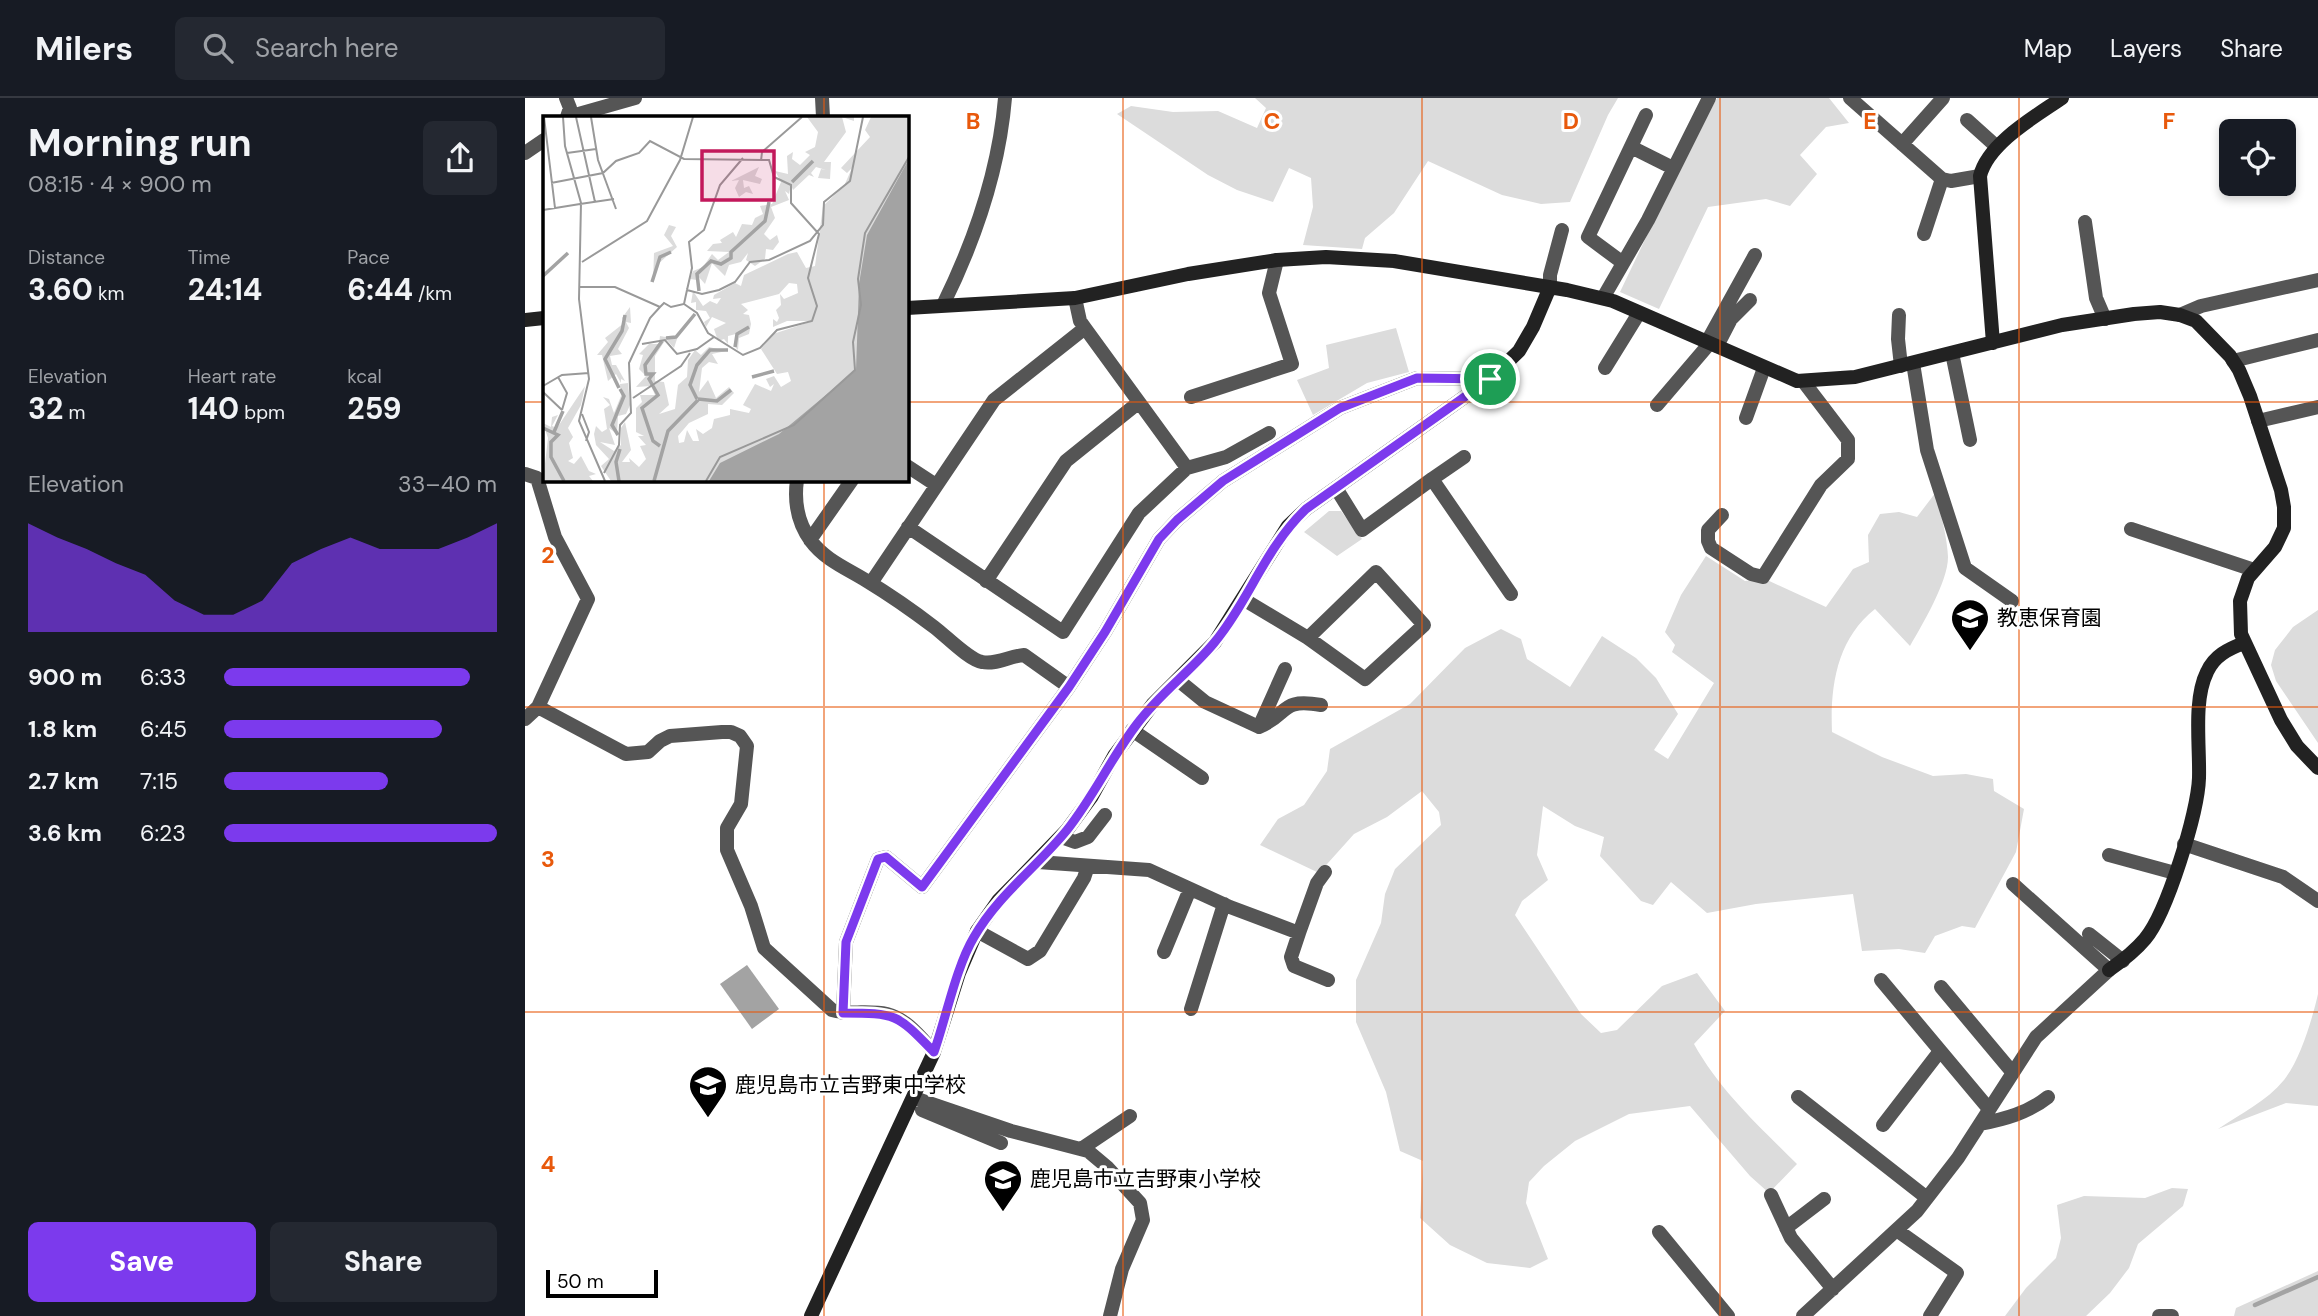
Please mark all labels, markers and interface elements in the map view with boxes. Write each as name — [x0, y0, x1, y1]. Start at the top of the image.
search box — [175, 17, 665, 80]
text: Milers — [35, 27, 133, 70]
icon: search — [199, 29, 237, 67]
text: Search here — [255, 31, 398, 65]
text: Map — [2024, 33, 2072, 64]
text: Layers — [2110, 33, 2182, 64]
text: Share — [2220, 33, 2283, 64]
text: B — [966, 106, 980, 136]
text: C — [1264, 106, 1280, 136]
text: D — [1563, 106, 1579, 136]
text: E — [1863, 106, 1877, 136]
text: F — [2163, 106, 2176, 136]
inset map — [543, 116, 908, 481]
text: Morning run — [28, 118, 252, 168]
map controls — [2219, 119, 2296, 196]
button: locate — [2219, 119, 2296, 196]
button: share — [423, 121, 497, 195]
text: 08:15 · 4 × 900 m — [28, 169, 212, 199]
text: Distance — [28, 245, 105, 270]
text: Time — [188, 245, 231, 270]
text: Pace — [347, 245, 390, 270]
text: 3.60 — [28, 270, 93, 309]
text: 24:14 — [188, 270, 262, 309]
text: 6:44 — [347, 270, 413, 309]
text: km — [93, 281, 124, 306]
text: /km — [413, 281, 452, 306]
pin — [1460, 349, 1520, 409]
icon: arrive — [1471, 360, 1509, 398]
text: Elevation — [28, 364, 107, 389]
text: Heart rate — [188, 364, 276, 389]
text: kcal — [347, 364, 382, 389]
text: 32 — [28, 389, 63, 428]
text: 140 — [188, 389, 239, 428]
text: 259 — [347, 389, 402, 428]
text: m — [63, 400, 85, 425]
text: bpm — [239, 400, 285, 425]
text: Elevation — [28, 469, 124, 499]
text: 33–40 m — [398, 469, 497, 499]
text: 2 — [541, 540, 555, 570]
school or university icon: 教恵保育園 — [1949, 597, 1991, 652]
place label: 教恵保育園 — [1997, 604, 2102, 632]
text: 900 m — [28, 662, 102, 692]
text: 6:33 — [140, 662, 186, 692]
text: 1.8 km — [28, 714, 97, 744]
text: 6:45 — [140, 714, 187, 744]
text: 2.7 km — [28, 766, 99, 796]
text: 7:15 — [140, 766, 178, 796]
text: 3.6 km — [28, 818, 102, 848]
text: 6:23 — [140, 818, 186, 848]
text: 3 — [541, 844, 555, 874]
school or university icon: 鹿児島市立吉野東中学校 — [687, 1064, 729, 1119]
place label: 鹿児島市立吉野東中学校 — [735, 1071, 966, 1099]
text: 4 — [541, 1149, 556, 1179]
school or university icon: 鹿児島市立吉野東小学校 — [982, 1158, 1024, 1213]
place label: 鹿児島市立吉野東小学校 — [1030, 1165, 1261, 1193]
button: Save — [28, 1222, 256, 1302]
button: Share — [270, 1222, 497, 1302]
scale bar — [546, 1267, 658, 1299]
text: 50 m — [557, 1269, 604, 1294]

